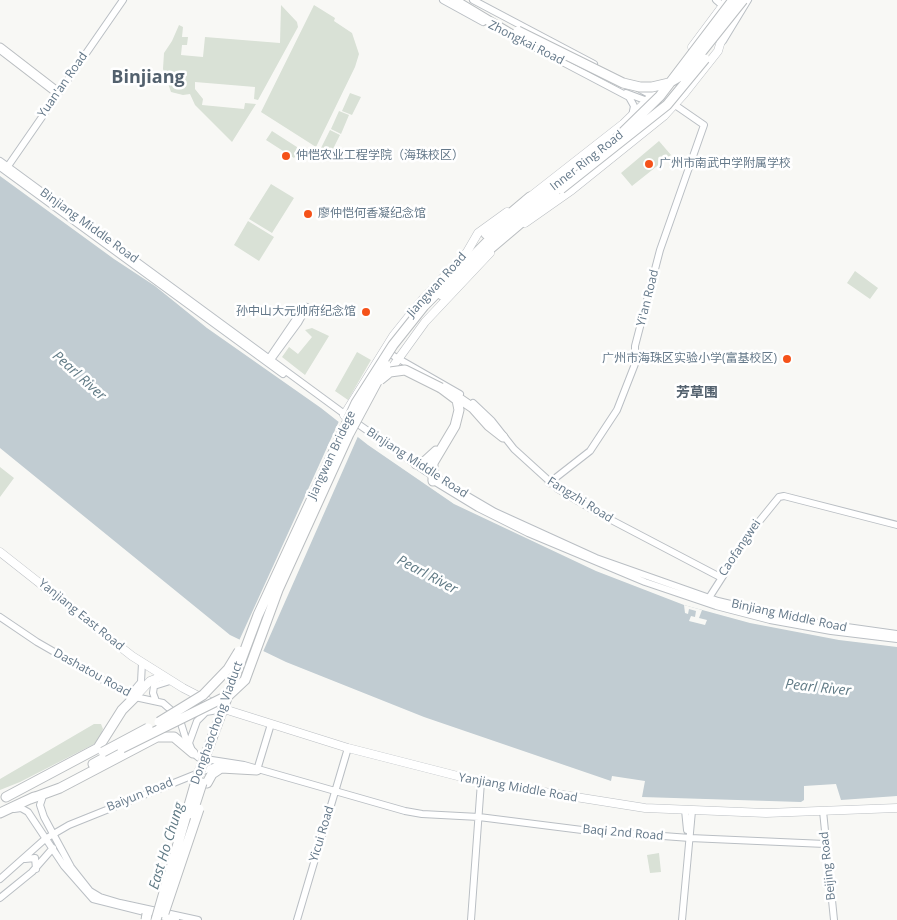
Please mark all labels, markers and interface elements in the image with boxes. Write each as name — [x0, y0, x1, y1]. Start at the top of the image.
street label: Zhongkai Road — [486, 18, 566, 68]
street label: Yuan'an Road — [35, 50, 91, 120]
district label: Binjiang — [111, 67, 185, 89]
street label: Inner Ring Road — [548, 128, 626, 194]
place label: 仲恺农业工程学院（海珠校区） — [296, 149, 464, 163]
marker: 仲恺农业工程学院（海珠校区） — [280, 150, 292, 162]
place label: 广州市南武中学附属学校 — [659, 157, 791, 171]
marker: 广州市南武中学附属学校 — [643, 158, 655, 170]
street label: Binjiang Middle Road — [37, 186, 141, 266]
place label: 廖仲恺何香凝纪念馆 — [318, 207, 426, 221]
marker: 廖仲恺何香凝纪念馆 — [302, 208, 314, 220]
street label: Jiangwan Road — [404, 250, 470, 320]
street label: Yi'an Road — [634, 268, 662, 328]
place label: 孙中山大元帅府纪念馆 — [236, 305, 356, 319]
marker: 孙中山大元帅府纪念馆 — [360, 306, 372, 318]
water label: Pearl River — [49, 348, 109, 404]
place label: 广州市海珠区实验小学(富基校区) — [602, 352, 777, 366]
marker: 广州市海珠区实验小学(富基校区) — [781, 353, 793, 365]
district label: 芳草围 — [676, 385, 718, 401]
street label: Jiangwan Bridege — [305, 408, 359, 502]
street label: Binjiang Middle Road — [364, 425, 470, 501]
street label: Fangzhi Road — [545, 474, 615, 526]
street label: Caofangwei — [716, 517, 764, 579]
water label: Pearl River — [394, 552, 460, 598]
street label: Yanjiang East Road — [35, 576, 127, 654]
street label: Binjiang Middle Road — [730, 597, 848, 635]
street label: Dashatou Road — [51, 646, 133, 700]
street label: Donghaochong Viaduct — [188, 659, 246, 787]
water label: Pearl River — [784, 676, 852, 700]
street label: Yanjiang Middle Road — [457, 770, 579, 806]
street label: Baiyun Road — [105, 775, 175, 815]
water label: East Ho Chung — [146, 800, 188, 892]
street label: Yicui Road — [307, 804, 337, 864]
street label: Baqi 2nd Road — [582, 822, 664, 844]
street label: Beijing Road — [817, 831, 839, 901]

